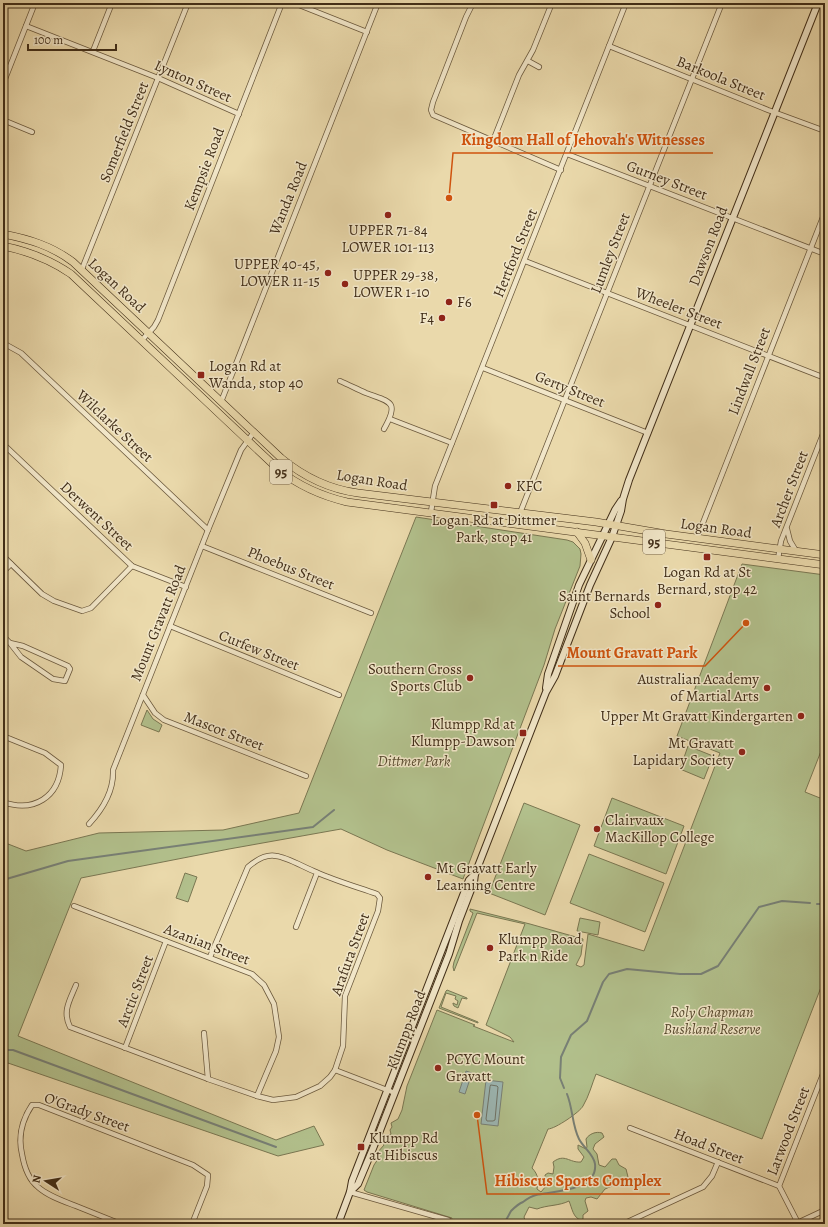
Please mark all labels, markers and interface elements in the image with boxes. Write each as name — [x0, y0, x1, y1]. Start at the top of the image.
scale bar — [28, 26, 116, 52]
text: 100 m — [34, 32, 63, 48]
street label: Barkoola Street — [674, 51, 769, 105]
street label: Lynton Street — [151, 55, 235, 107]
street label: Somerfield Street — [95, 79, 153, 185]
street label: Kempsie Road — [179, 124, 229, 213]
callout: Kingdom Hall of Jehovah's Witnesses — [453, 125, 713, 153]
text: Kingdom Hall of Jehovah's Witnesses — [461, 129, 705, 151]
street label: Gurney Street — [624, 155, 710, 205]
street label: Wanda Road — [264, 158, 312, 238]
street label: Dawson Road — [684, 202, 733, 289]
street label: Hertford Street — [488, 206, 542, 300]
marker: UPPER 71-84 LOWER 101-113 — [383, 210, 393, 220]
street label: Lumley Street — [585, 210, 635, 296]
place label: UPPER 71-84 LOWER 101-113 — [342, 220, 434, 257]
street label: Logan Road — [84, 253, 151, 317]
place label: UPPER 40-45, LOWER 11-15 — [234, 254, 320, 291]
place label: UPPER 29-38, LOWER 1-10 — [353, 265, 438, 302]
marker: UPPER 40-45, LOWER 11-15 — [323, 268, 333, 278]
marker: UPPER 29-38, LOWER 1-10 — [340, 279, 350, 289]
street label: Wheeler Street — [632, 282, 725, 334]
place label: F6 — [457, 292, 472, 312]
marker: F6 — [444, 297, 454, 307]
place label: F4 — [420, 308, 434, 328]
marker: F4 — [437, 313, 447, 323]
street label: Lindwall Street — [723, 324, 775, 418]
place label: Logan Rd at Wanda, stop 40 — [208, 356, 303, 393]
street label: Gerty Street — [532, 366, 608, 412]
marker: Logan Rd at Wanda, stop 40 — [196, 370, 206, 380]
street label: Wilclarke Street — [72, 385, 158, 467]
street label: Archer Street — [765, 448, 813, 531]
road number: 95 — [270, 460, 292, 484]
street label: Logan Road — [335, 465, 410, 496]
place label: KFC — [516, 476, 542, 496]
street label: Derwent Street — [56, 477, 138, 555]
marker: KFC — [503, 481, 513, 491]
marker: Logan Rd at Dittmer Park, stop 41 — [489, 500, 499, 510]
place label: Logan Rd at Dittmer Park, stop 41 — [432, 510, 557, 547]
street label: Logan Road — [679, 513, 754, 543]
road number: 95 — [643, 530, 665, 554]
street label: Phoebus Street — [245, 541, 337, 595]
marker: Logan Rd at St Bernard, stop 42 — [702, 552, 712, 562]
street label: Mount Gravatt Road — [126, 561, 191, 684]
place label: Logan Rd at St Bernard, stop 42 — [657, 562, 757, 599]
place label: Saint Bernards School — [559, 586, 650, 623]
marker: Saint Bernards School — [653, 600, 663, 610]
street label: Curfew Street — [216, 625, 302, 675]
callout: Mount Gravatt Park — [558, 638, 705, 666]
text: Mount Gravatt Park — [566, 642, 698, 664]
place label: Southern Cross Sports Club — [368, 659, 462, 696]
place label: Australian Academy of Martial Arts — [636, 669, 759, 706]
marker: Southern Cross Sports Club — [465, 673, 475, 683]
marker: Australian Academy of Martial Arts — [762, 683, 772, 693]
place label: Upper Mt Gravatt Kindergarten — [601, 706, 793, 726]
street label: Mascot Street — [181, 707, 267, 755]
marker: Upper Mt Gravatt Kindergarten — [796, 711, 806, 721]
place label: Klumpp Rd at Klumpp-Dawson — [411, 714, 515, 751]
marker: Klumpp Rd at Klumpp-Dawson — [518, 728, 528, 738]
place label: Mt Gravatt Lapidary Society — [633, 733, 734, 770]
marker: Mt Gravatt Lapidary Society — [737, 747, 747, 757]
park label: Dittmer Park — [378, 751, 451, 771]
place label: Clairvaux MacKillop College — [605, 810, 715, 847]
marker: Clairvaux MacKillop College — [592, 824, 602, 834]
place label: Mt Gravatt Early Learning Centre — [436, 858, 537, 895]
marker: Mt Gravatt Early Learning Centre — [423, 872, 433, 882]
street label: Arafura Street — [325, 910, 374, 999]
street label: Azanian Street — [160, 918, 253, 970]
place label: Klumpp Road Park n Ride — [498, 929, 583, 966]
marker: Klumpp Road Park n Ride — [485, 943, 495, 953]
street label: Arctic Street — [112, 952, 158, 1031]
street label: Klumpp Road — [382, 986, 431, 1073]
park label: Roly Chapman Bushland Reserve — [664, 1002, 761, 1039]
place label: PCYC Mount Gravatt — [446, 1049, 525, 1086]
marker: PCYC Mount Gravatt — [433, 1063, 443, 1073]
street label: Larwood Street — [762, 1084, 814, 1178]
street label: O'Grady Street — [42, 1087, 132, 1137]
street label: Hoad Street — [671, 1124, 747, 1169]
place label: Klumpp Rd at Hibiscus — [369, 1128, 439, 1165]
marker: Klumpp Rd at Hibiscus — [356, 1142, 366, 1152]
north arrow — [26, 1161, 66, 1201]
callout: Hibiscus Sports Complex — [487, 1166, 670, 1194]
text: Hibiscus Sports Complex — [495, 1170, 661, 1192]
text: N — [29, 1174, 45, 1185]

